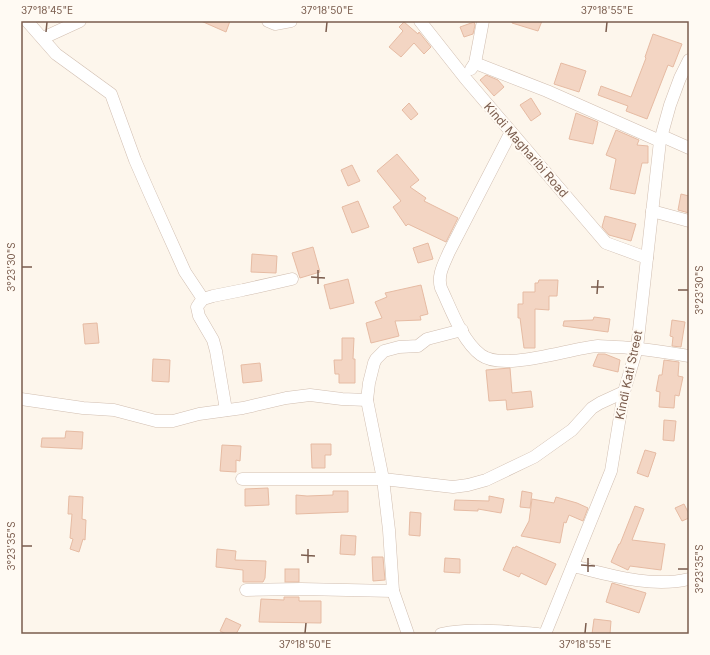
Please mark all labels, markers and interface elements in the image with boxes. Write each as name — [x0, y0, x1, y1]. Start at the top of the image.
text: 37°18'45"E — [21, 4, 73, 16]
text: 37°18'50"E — [301, 4, 353, 16]
text: 37°18'55"E — [581, 4, 633, 16]
street label: Kindi Magharibi Road — [481, 99, 572, 200]
text: 3°23'30"S — [5, 242, 17, 292]
text: 3°23'30"S — [693, 265, 705, 315]
street label: Kindi Kati Street — [612, 329, 645, 421]
text: 3°23'35"S — [5, 521, 17, 571]
text: 3°23'35"S — [693, 544, 705, 594]
text: 37°18'50"E — [279, 638, 331, 650]
text: 37°18'55"E — [559, 638, 611, 650]

